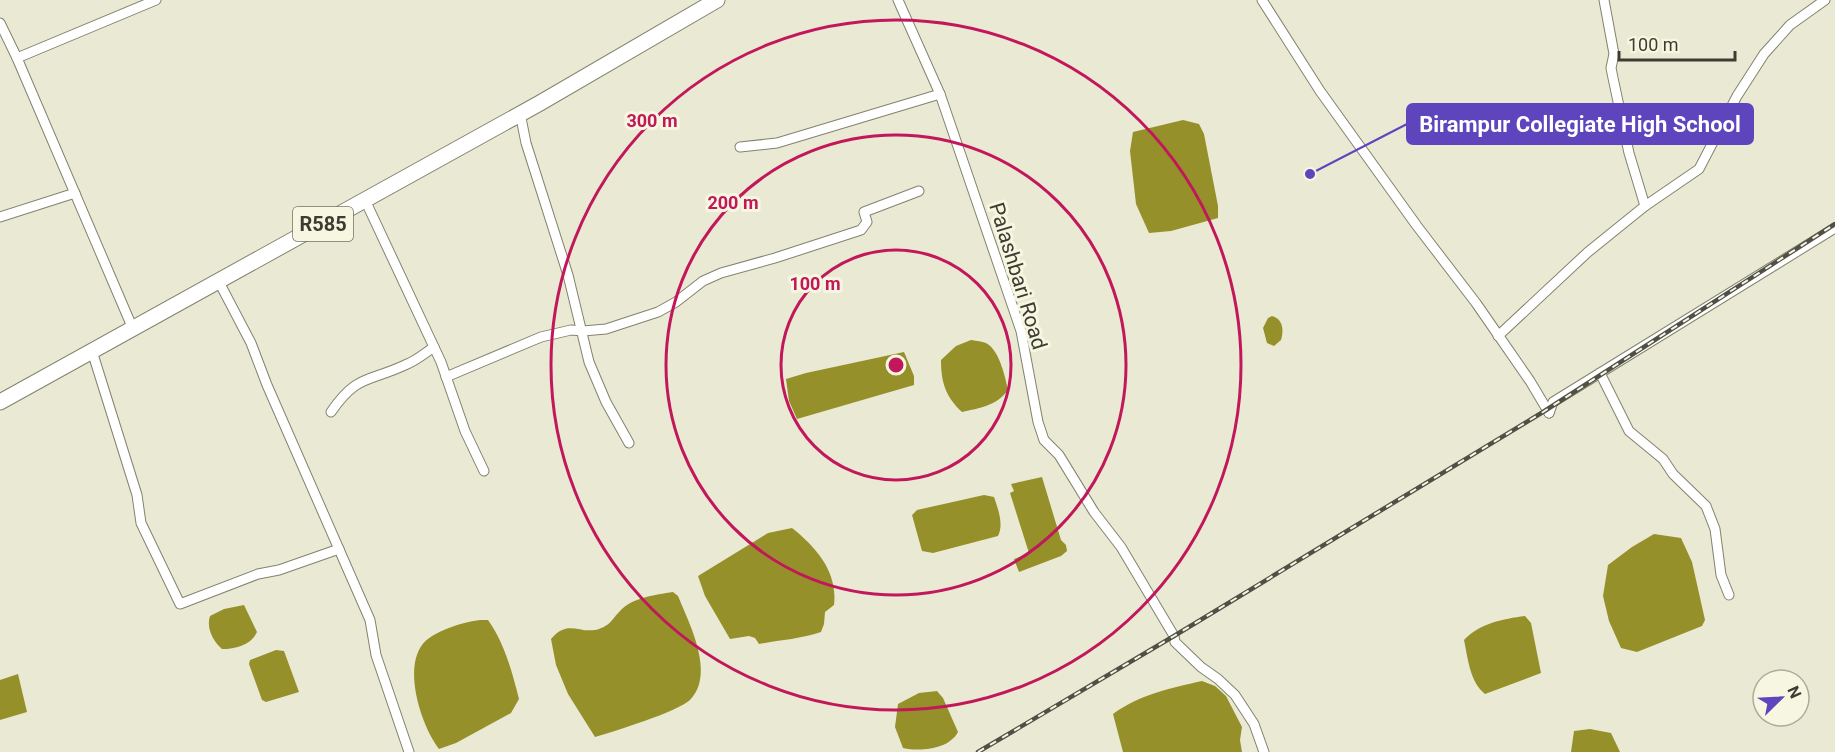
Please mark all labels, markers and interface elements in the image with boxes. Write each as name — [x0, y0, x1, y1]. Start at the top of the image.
scale bar — [1619, 24, 1734, 62]
text: 100 m — [1628, 34, 1679, 55]
callout: Birampur Collegiate High School — [1407, 104, 1753, 144]
text: 300 m — [626, 110, 678, 131]
text: Birampur Collegiate High School — [1419, 112, 1741, 137]
text: 200 m — [707, 192, 759, 213]
street label: Palashbari Road — [984, 200, 1052, 352]
road number: R585 — [293, 207, 353, 241]
text: 100 m — [789, 273, 841, 294]
centre of rings — [886, 355, 906, 375]
north arrow — [1751, 668, 1811, 728]
text: N — [1783, 683, 1805, 701]

